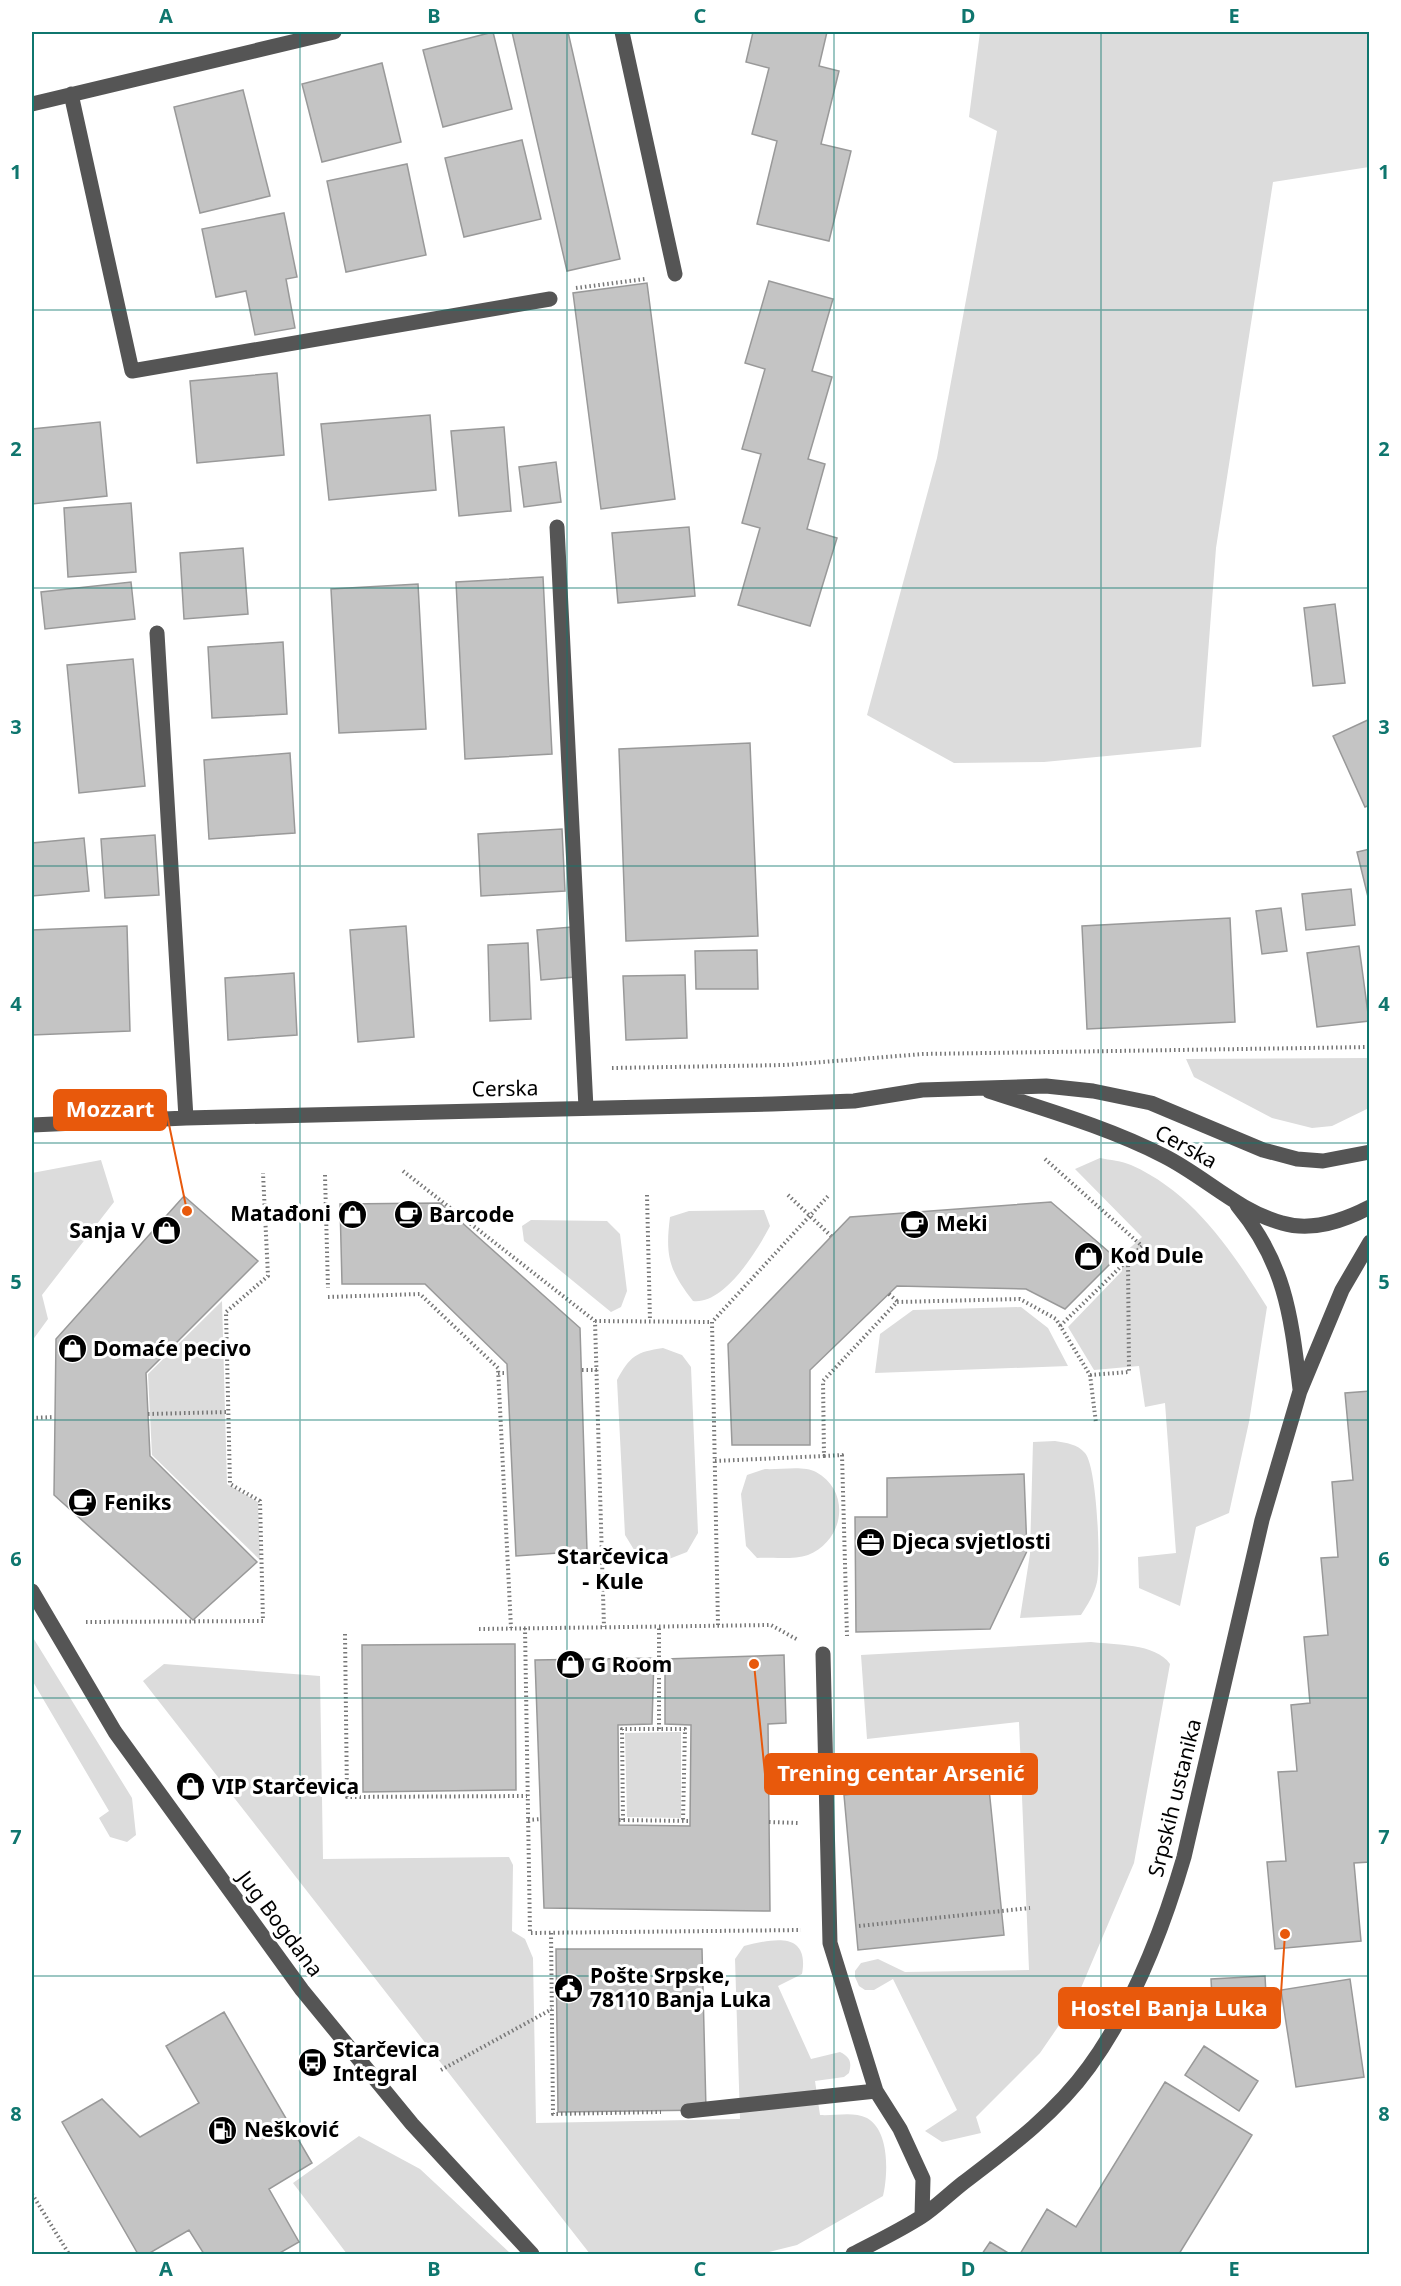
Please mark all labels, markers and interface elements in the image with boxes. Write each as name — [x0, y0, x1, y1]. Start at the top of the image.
text: A — [159, 2, 173, 29]
text: B — [427, 2, 441, 29]
text: C — [694, 2, 707, 29]
text: D — [961, 2, 975, 29]
text: E — [1228, 2, 1240, 29]
text: 1 — [10, 158, 22, 185]
text: 1 — [1378, 158, 1390, 185]
text: 2 — [10, 435, 22, 462]
text: 2 — [1378, 435, 1390, 462]
text: 3 — [10, 713, 22, 740]
text: 3 — [1378, 713, 1390, 740]
text: 4 — [10, 990, 22, 1017]
text: 4 — [1378, 990, 1390, 1017]
street label: Cerska — [471, 1073, 539, 1103]
callout: Mozzart — [54, 1090, 166, 1130]
text: Mozzart — [66, 1093, 154, 1123]
street label: Cerska — [1150, 1118, 1223, 1175]
shop icon: Matađoni — [336, 1198, 368, 1230]
place label: Matađoni — [230, 1199, 331, 1227]
cafe icon: Barcode — [392, 1199, 424, 1231]
place label: Barcode — [429, 1200, 514, 1228]
cafe icon: Meki — [899, 1208, 931, 1240]
place label: Meki — [936, 1209, 988, 1237]
shop icon: Sanja V — [150, 1215, 182, 1247]
place label: Sanja V — [69, 1216, 145, 1244]
shop icon: Kod Dule — [1073, 1240, 1105, 1272]
place label: Kod Dule — [1110, 1241, 1204, 1269]
text: 5 — [10, 1268, 22, 1295]
text: 5 — [1378, 1268, 1390, 1295]
shop icon: Domaće pecivo — [56, 1333, 88, 1365]
place label: Domaće pecivo — [93, 1334, 251, 1362]
cafe icon: Feniks — [67, 1487, 99, 1519]
place label: Feniks — [104, 1488, 172, 1516]
office icon: Djeca svjetlosti — [855, 1526, 887, 1558]
place label: Djeca svjetlosti — [892, 1527, 1051, 1555]
district label: Starčevica - Kule — [557, 1540, 669, 1595]
text: 6 — [10, 1545, 22, 1572]
text: 6 — [1378, 1545, 1390, 1572]
shop icon: G Room — [554, 1649, 586, 1681]
place label: G Room — [591, 1650, 672, 1678]
street label: Srpskih ustanika — [1141, 1716, 1207, 1880]
callout: Trening centar Arsenić — [765, 1754, 1037, 1794]
text: Trening centar Arsenić — [777, 1757, 1025, 1787]
shop icon: VIP Starčevica — [175, 1771, 207, 1803]
place label: VIP Starčevica — [212, 1772, 359, 1800]
text: 7 — [10, 1823, 22, 1850]
text: 7 — [1378, 1823, 1390, 1850]
street label: Jug Bogdana — [231, 1863, 330, 1982]
place label: Pošte Srpske, 78110 Banja Luka — [590, 1961, 771, 2013]
public building icon: Pošte Srpske, 78110 Banja Luka — [553, 1972, 585, 2004]
callout: Hostel Banja Luka — [1059, 1988, 1280, 2028]
text: Hostel Banja Luka — [1070, 1992, 1268, 2022]
place label: Starčevica Integral — [333, 2035, 440, 2087]
bus stop icon: Starčevica Integral — [296, 2046, 328, 2078]
text: 8 — [10, 2100, 22, 2127]
text: 8 — [1378, 2100, 1390, 2127]
fuel station icon: Nešković — [207, 2114, 239, 2146]
place label: Nešković — [244, 2115, 339, 2143]
text: A — [159, 2255, 173, 2282]
text: B — [427, 2255, 441, 2282]
text: C — [694, 2255, 707, 2282]
text: D — [961, 2255, 975, 2282]
text: E — [1228, 2255, 1240, 2282]

